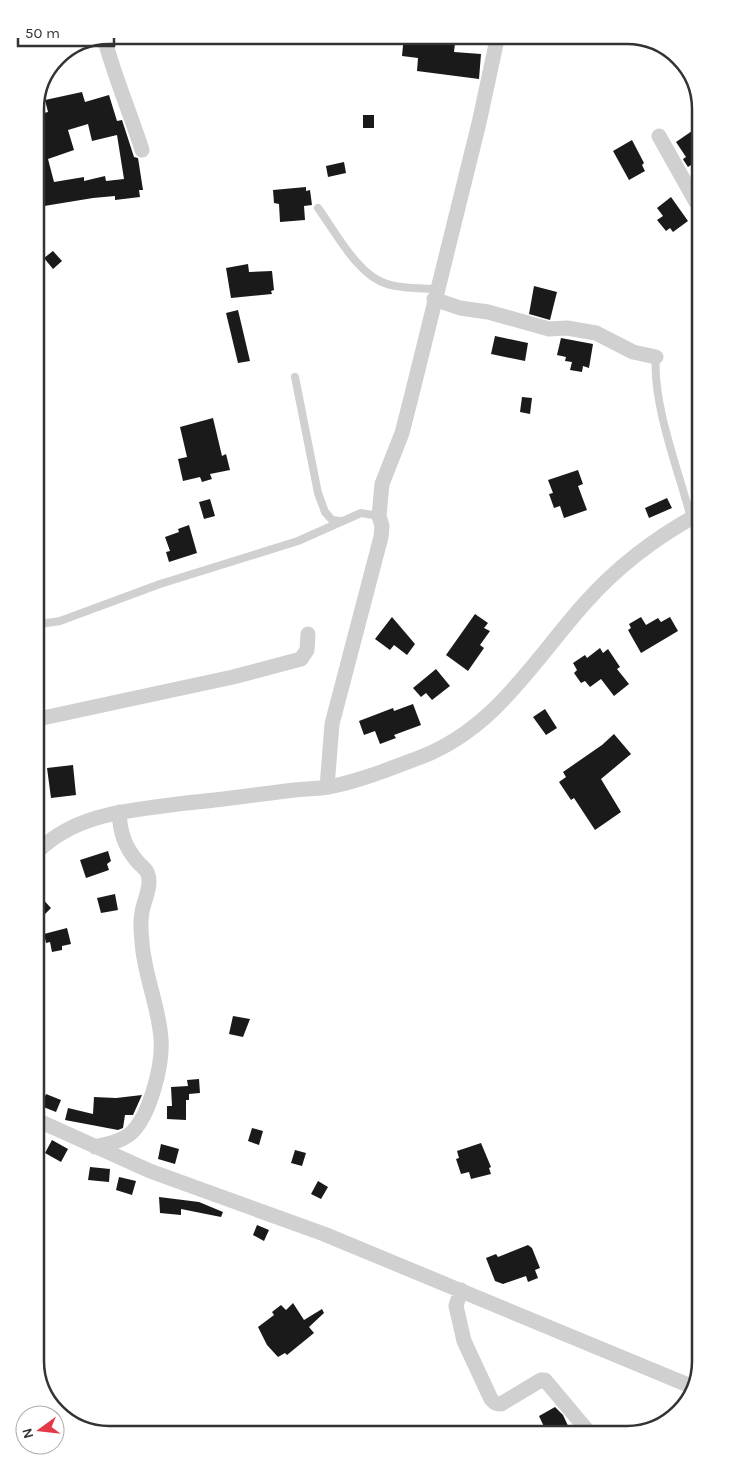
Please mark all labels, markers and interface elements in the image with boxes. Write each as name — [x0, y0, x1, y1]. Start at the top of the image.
scale bar — [18, 15, 114, 47]
text: 50 m — [25, 24, 60, 42]
north arrow — [15, 1405, 65, 1455]
text: N — [18, 1426, 37, 1440]

